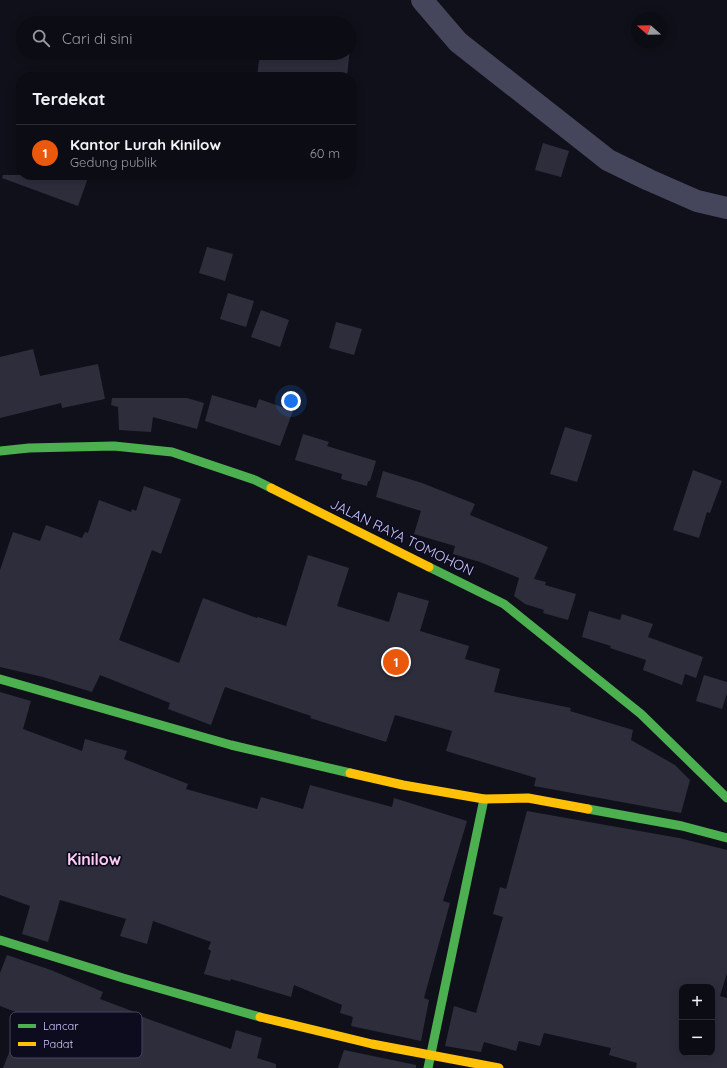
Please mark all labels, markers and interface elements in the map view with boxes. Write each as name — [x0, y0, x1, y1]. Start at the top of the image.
north arrow — [631, 12, 667, 48]
search box — [16, 16, 356, 60]
icon: search — [30, 27, 52, 49]
text: Cari di sini — [62, 29, 133, 48]
text: Terdekat — [32, 88, 106, 109]
text: Kantor Lurah Kinilow — [70, 135, 221, 154]
text: 1 — [42, 145, 48, 161]
text: 60 m — [310, 145, 340, 161]
text: Gedung publik — [70, 154, 157, 170]
your location — [281, 391, 301, 411]
street label: JALAN RAYA TOMOHON — [327, 494, 477, 580]
pin: 1 — [383, 647, 409, 677]
district label: Kinilow — [67, 849, 121, 869]
map controls — [679, 984, 715, 1056]
button: + — [679, 984, 715, 1020]
legend — [10, 1012, 142, 1058]
text: Lancar — [43, 1019, 79, 1033]
button: − — [679, 1020, 715, 1056]
text: Padat — [43, 1037, 73, 1051]

